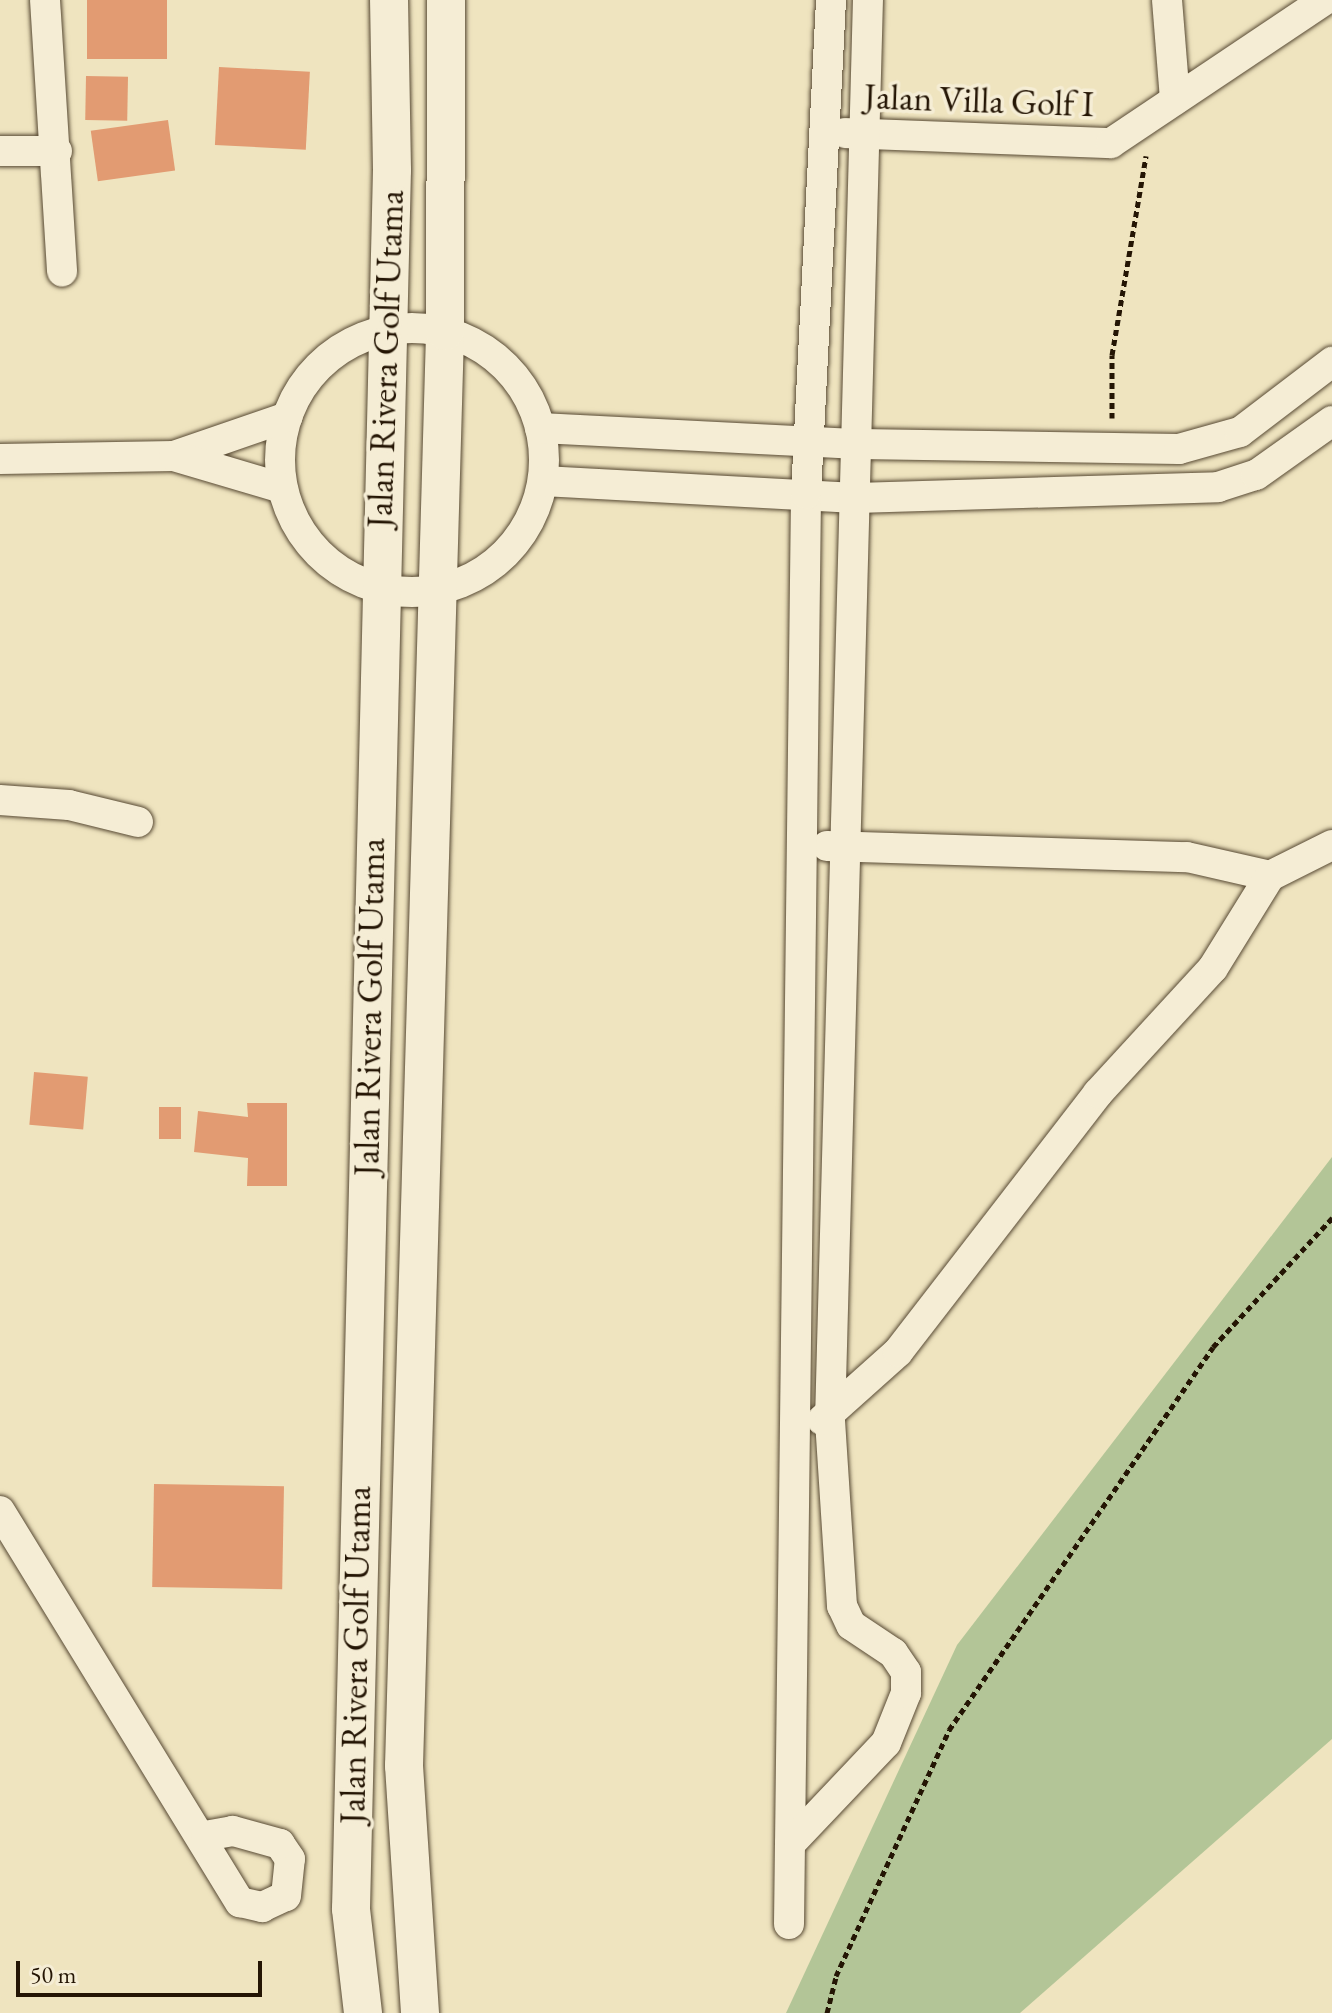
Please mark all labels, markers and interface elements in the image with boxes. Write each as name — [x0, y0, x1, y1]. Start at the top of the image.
street label: Jalan Villa Golf I — [863, 74, 1095, 126]
street label: Jalan Rivera Golf Utama — [358, 189, 412, 529]
street label: Jalan Rivera Golf Utama — [344, 838, 394, 1176]
street label: Jalan Rivera Golf Utama — [330, 1486, 380, 1824]
scale bar — [20, 1945, 266, 1995]
text: 50 m — [30, 1959, 77, 1990]

